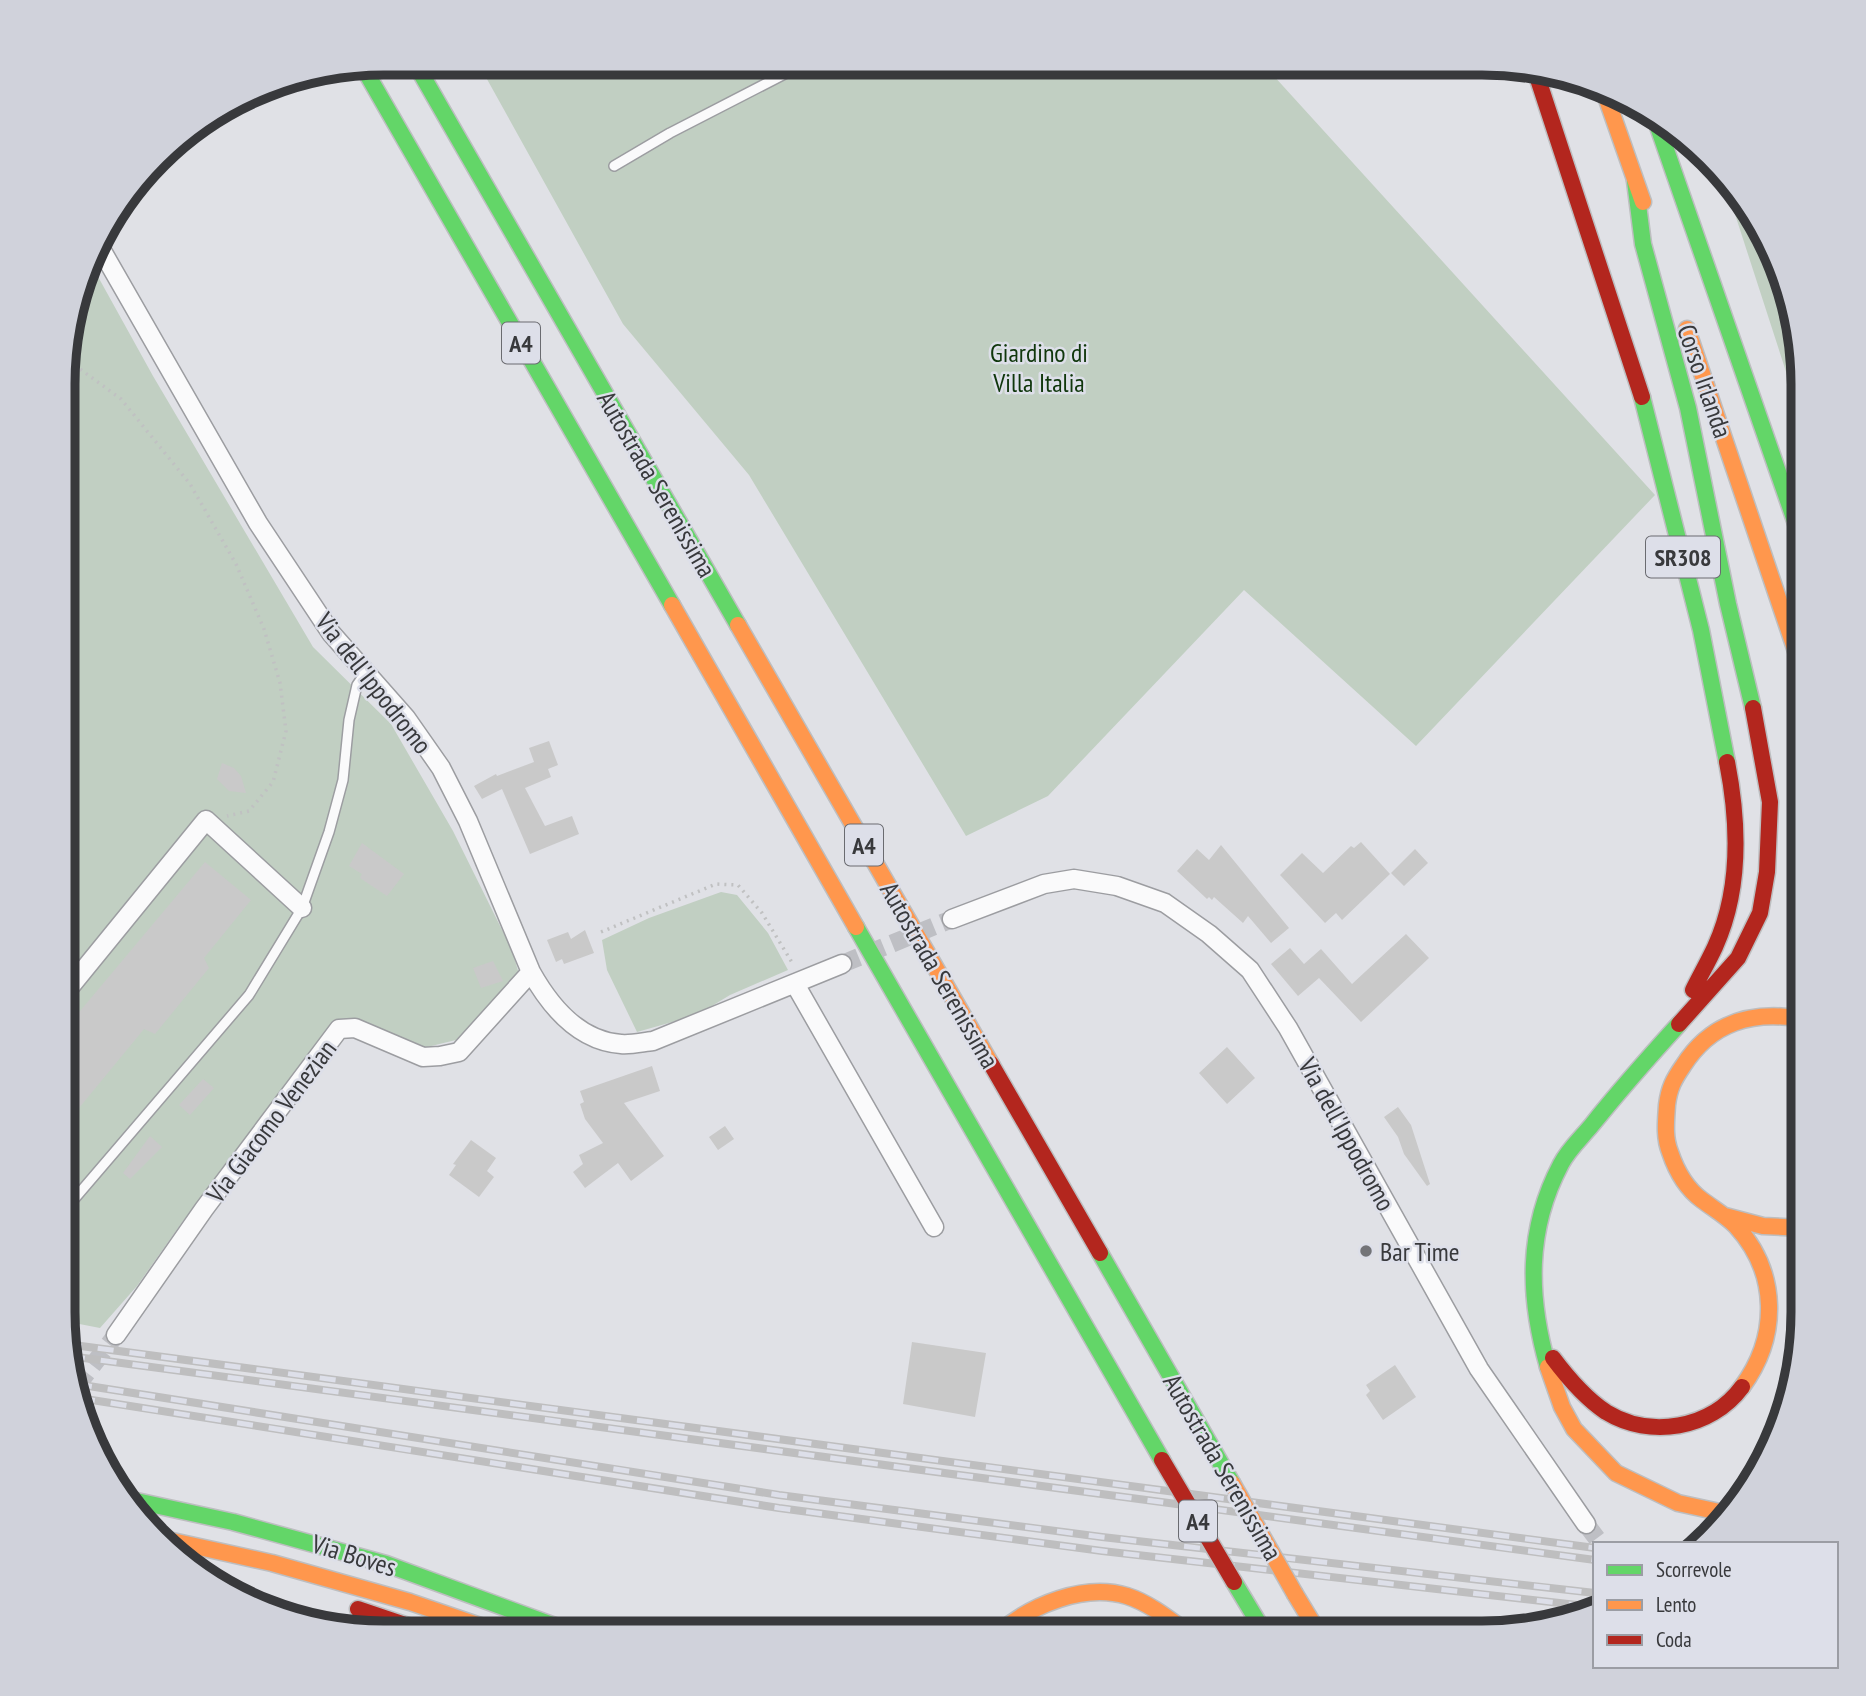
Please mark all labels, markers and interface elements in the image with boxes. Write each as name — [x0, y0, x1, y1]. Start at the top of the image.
street label: Corso Irlanda — [1670, 320, 1740, 442]
road number: A4 — [502, 322, 540, 364]
park label: Giardino di Villa Italia — [990, 336, 1088, 399]
street label: Autostrada Serenissima — [590, 385, 724, 583]
road number: SR308 — [1646, 536, 1720, 578]
street label: Via dell'Ippodromo — [308, 605, 439, 760]
road number: A4 — [845, 824, 883, 866]
street label: Autostrada Serenissima — [873, 876, 1007, 1074]
street label: Via Giacomo Venezian — [198, 1033, 343, 1210]
street label: Via dell'Ippodromo — [1291, 1051, 1403, 1216]
place label: Bar Time — [1380, 1235, 1460, 1268]
marker: Bar Time — [1358, 1243, 1374, 1259]
street label: Autostrada Serenissima — [1156, 1368, 1290, 1566]
road number: A4 — [1179, 1500, 1217, 1541]
street label: Via Boves — [307, 1526, 400, 1583]
legend — [1593, 1542, 1838, 1668]
text: Scorrevole — [1656, 1556, 1732, 1583]
text: Lento — [1656, 1591, 1696, 1618]
text: Coda — [1656, 1626, 1692, 1653]

